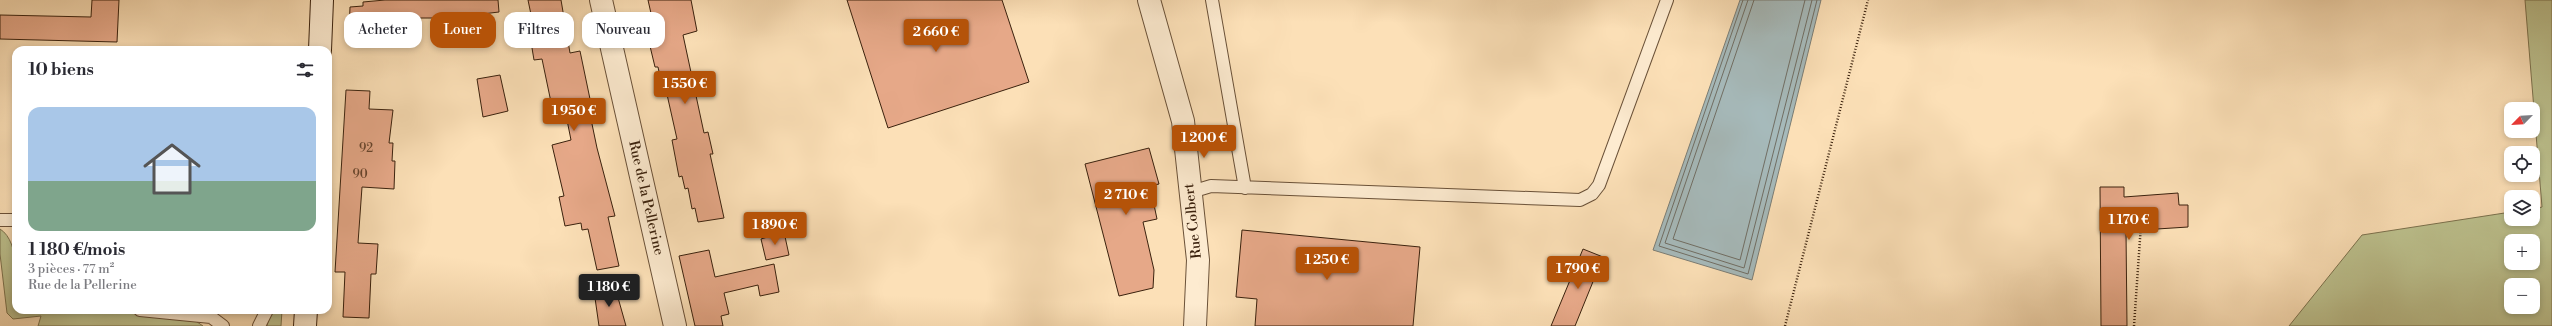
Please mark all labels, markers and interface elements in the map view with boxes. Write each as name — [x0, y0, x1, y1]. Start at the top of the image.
chip: Acheter — [344, 12, 422, 48]
chip: Louer — [430, 12, 496, 48]
chip: Filtres — [504, 12, 574, 48]
chip: Nouveau — [582, 12, 665, 48]
pin: 2 660 € — [899, 19, 973, 53]
text: 2 660 € — [913, 24, 959, 40]
text: 10 biens — [28, 59, 94, 81]
icon: filters — [294, 59, 316, 81]
pin: 1 550 € — [648, 71, 722, 105]
text: 1 550 € — [663, 76, 707, 92]
pin: 1 950 € — [537, 98, 611, 132]
north arrow — [2504, 102, 2540, 138]
map controls — [2504, 102, 2540, 314]
text: 1 950 € — [552, 103, 596, 119]
pin: 1 200 € — [1167, 125, 1241, 159]
text: 1 200 € — [1181, 130, 1227, 146]
icon: home — [136, 133, 208, 205]
street label: Rue de la Pellerine — [624, 139, 668, 257]
house number: 92 — [359, 141, 373, 156]
button: locate — [2504, 146, 2540, 182]
house number: 90 — [352, 167, 368, 182]
pin: 2 710 € — [1089, 182, 1163, 216]
street label: Rue Colbert — [1180, 182, 1206, 260]
text: 2 710 € — [1104, 187, 1148, 203]
button: layers — [2504, 190, 2540, 226]
pin: 1 170 € — [2092, 207, 2166, 241]
pin: 1 890 € — [738, 212, 812, 246]
text: 1 170 € — [2108, 212, 2150, 228]
text: 1 890 € — [753, 217, 797, 233]
button: + — [2504, 234, 2540, 270]
text: 1 180 €/mois — [28, 239, 125, 261]
pin: 1 250 € — [1290, 247, 1364, 281]
text: 1 250 € — [1305, 252, 1349, 268]
pin: 1 790 € — [1541, 256, 1615, 290]
text: 3 pièces · 77 m² — [28, 261, 114, 277]
text: 1 790 € — [1556, 261, 1600, 277]
pin: 1 180 € — [572, 274, 646, 308]
text: Rue de la Pellerine — [28, 277, 137, 293]
button: − — [2504, 278, 2540, 314]
text: 1 180 € — [588, 279, 630, 295]

